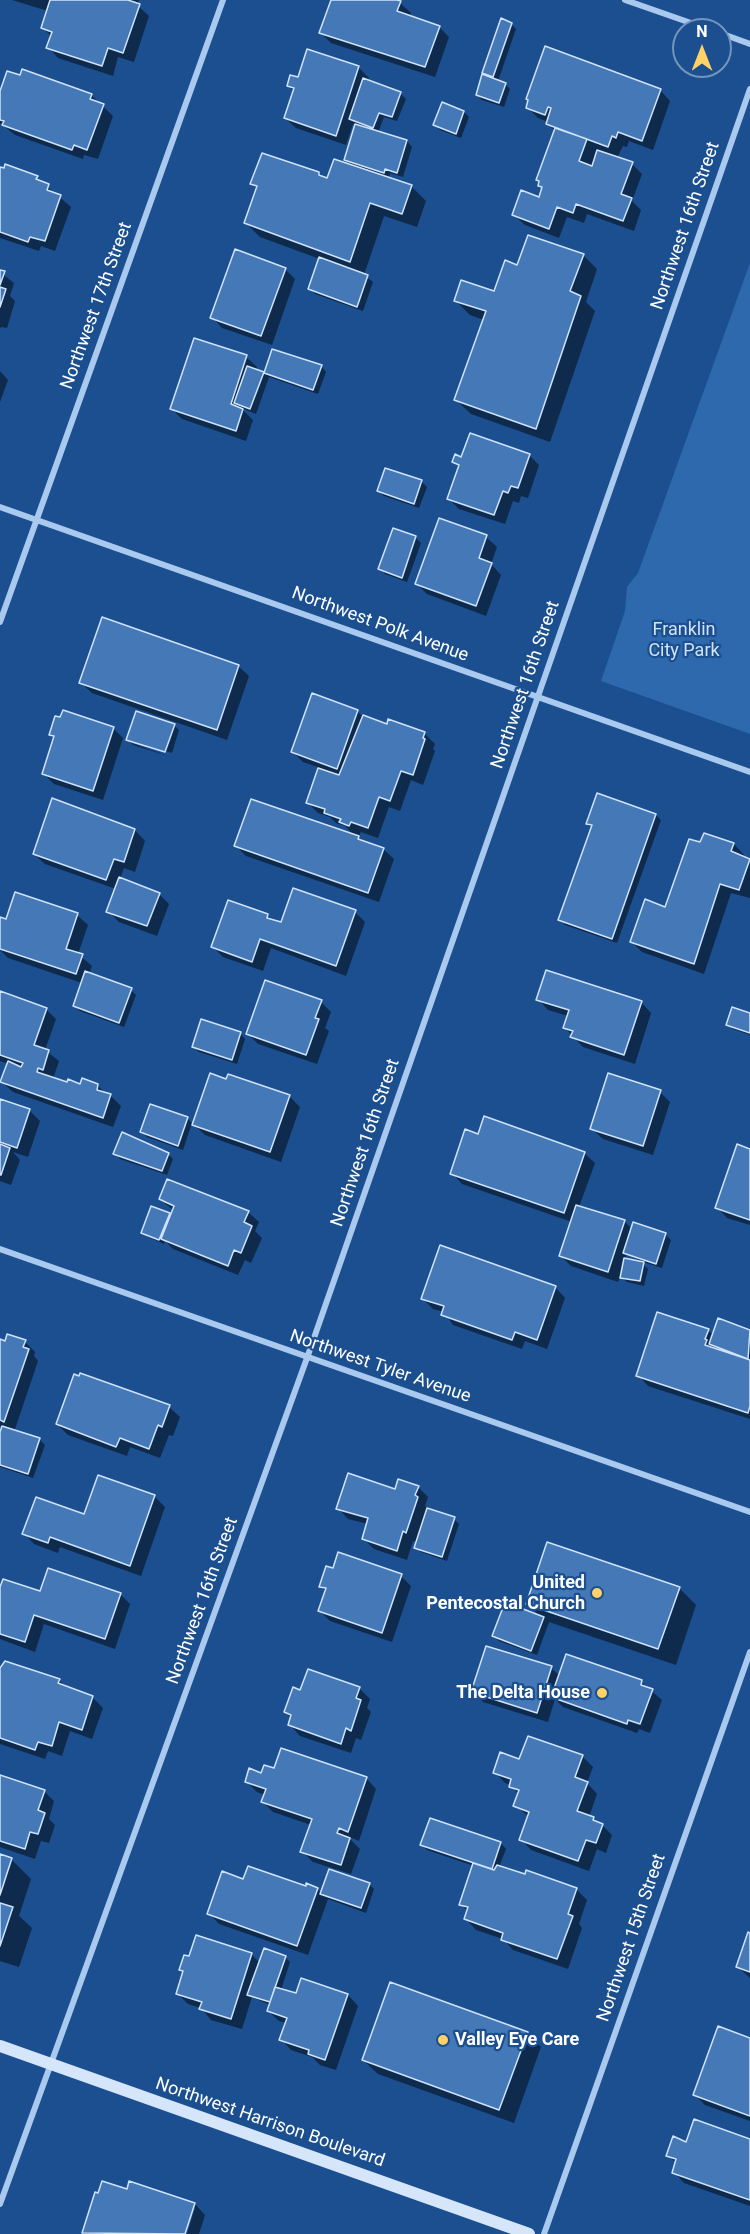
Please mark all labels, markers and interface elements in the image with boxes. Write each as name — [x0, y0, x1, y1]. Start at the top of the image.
north arrow — [672, 18, 732, 78]
text: N — [696, 22, 708, 41]
street label: Northwest 16th Street — [647, 139, 725, 313]
street label: Northwest 17th Street — [57, 220, 137, 392]
street label: Northwest Polk Avenue — [289, 583, 471, 667]
street label: Northwest 16th Street — [487, 598, 565, 772]
park label: Franklin City Park — [648, 619, 720, 662]
street label: Northwest 16th Street — [327, 1056, 405, 1230]
street label: Northwest Tyler Avenue — [287, 1326, 473, 1408]
street label: Northwest 16th Street — [163, 1515, 243, 1687]
place label: United Pentecostal Church — [426, 1572, 585, 1614]
marker: United Pentecostal Church — [590, 1586, 604, 1600]
place label: The Delta House — [456, 1682, 590, 1704]
marker: The Delta House — [595, 1686, 609, 1700]
street label: Northwest 15th Street — [593, 1851, 671, 2025]
place label: Valley Eye Care — [455, 2029, 579, 2051]
marker: Valley Eye Care — [436, 2033, 450, 2047]
street label: Northwest Harrison Boulevard — [153, 2074, 387, 2172]

